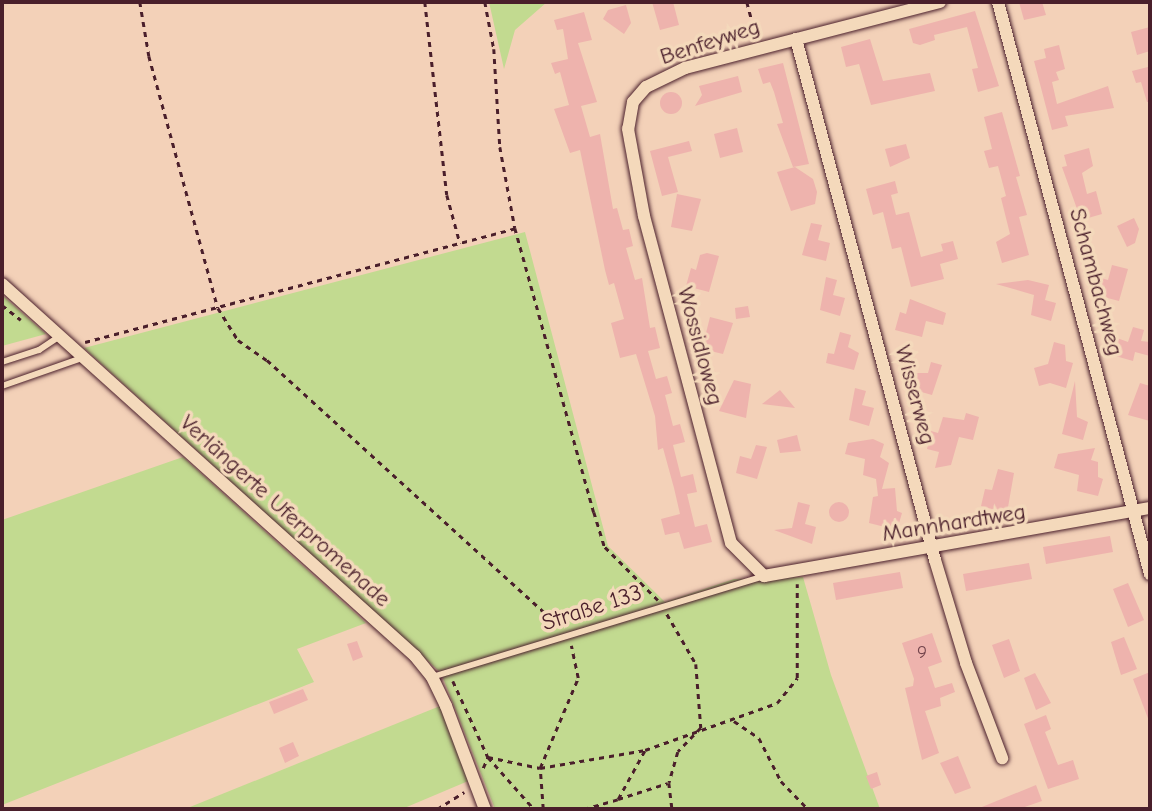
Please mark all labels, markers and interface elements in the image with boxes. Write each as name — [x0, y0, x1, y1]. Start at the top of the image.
street label: Benfeyweg — [657, 13, 763, 71]
street label: Schambachweg — [1063, 205, 1129, 359]
street label: Wossidloweg — [671, 284, 729, 408]
street label: Wisserweg — [888, 342, 942, 448]
street label: Verlängerte Uferpromenade — [174, 409, 396, 613]
street label: Mannhardtweg — [880, 498, 1028, 548]
street label: Straße 133 — [539, 579, 645, 637]
house number: 9 — [917, 642, 927, 664]

